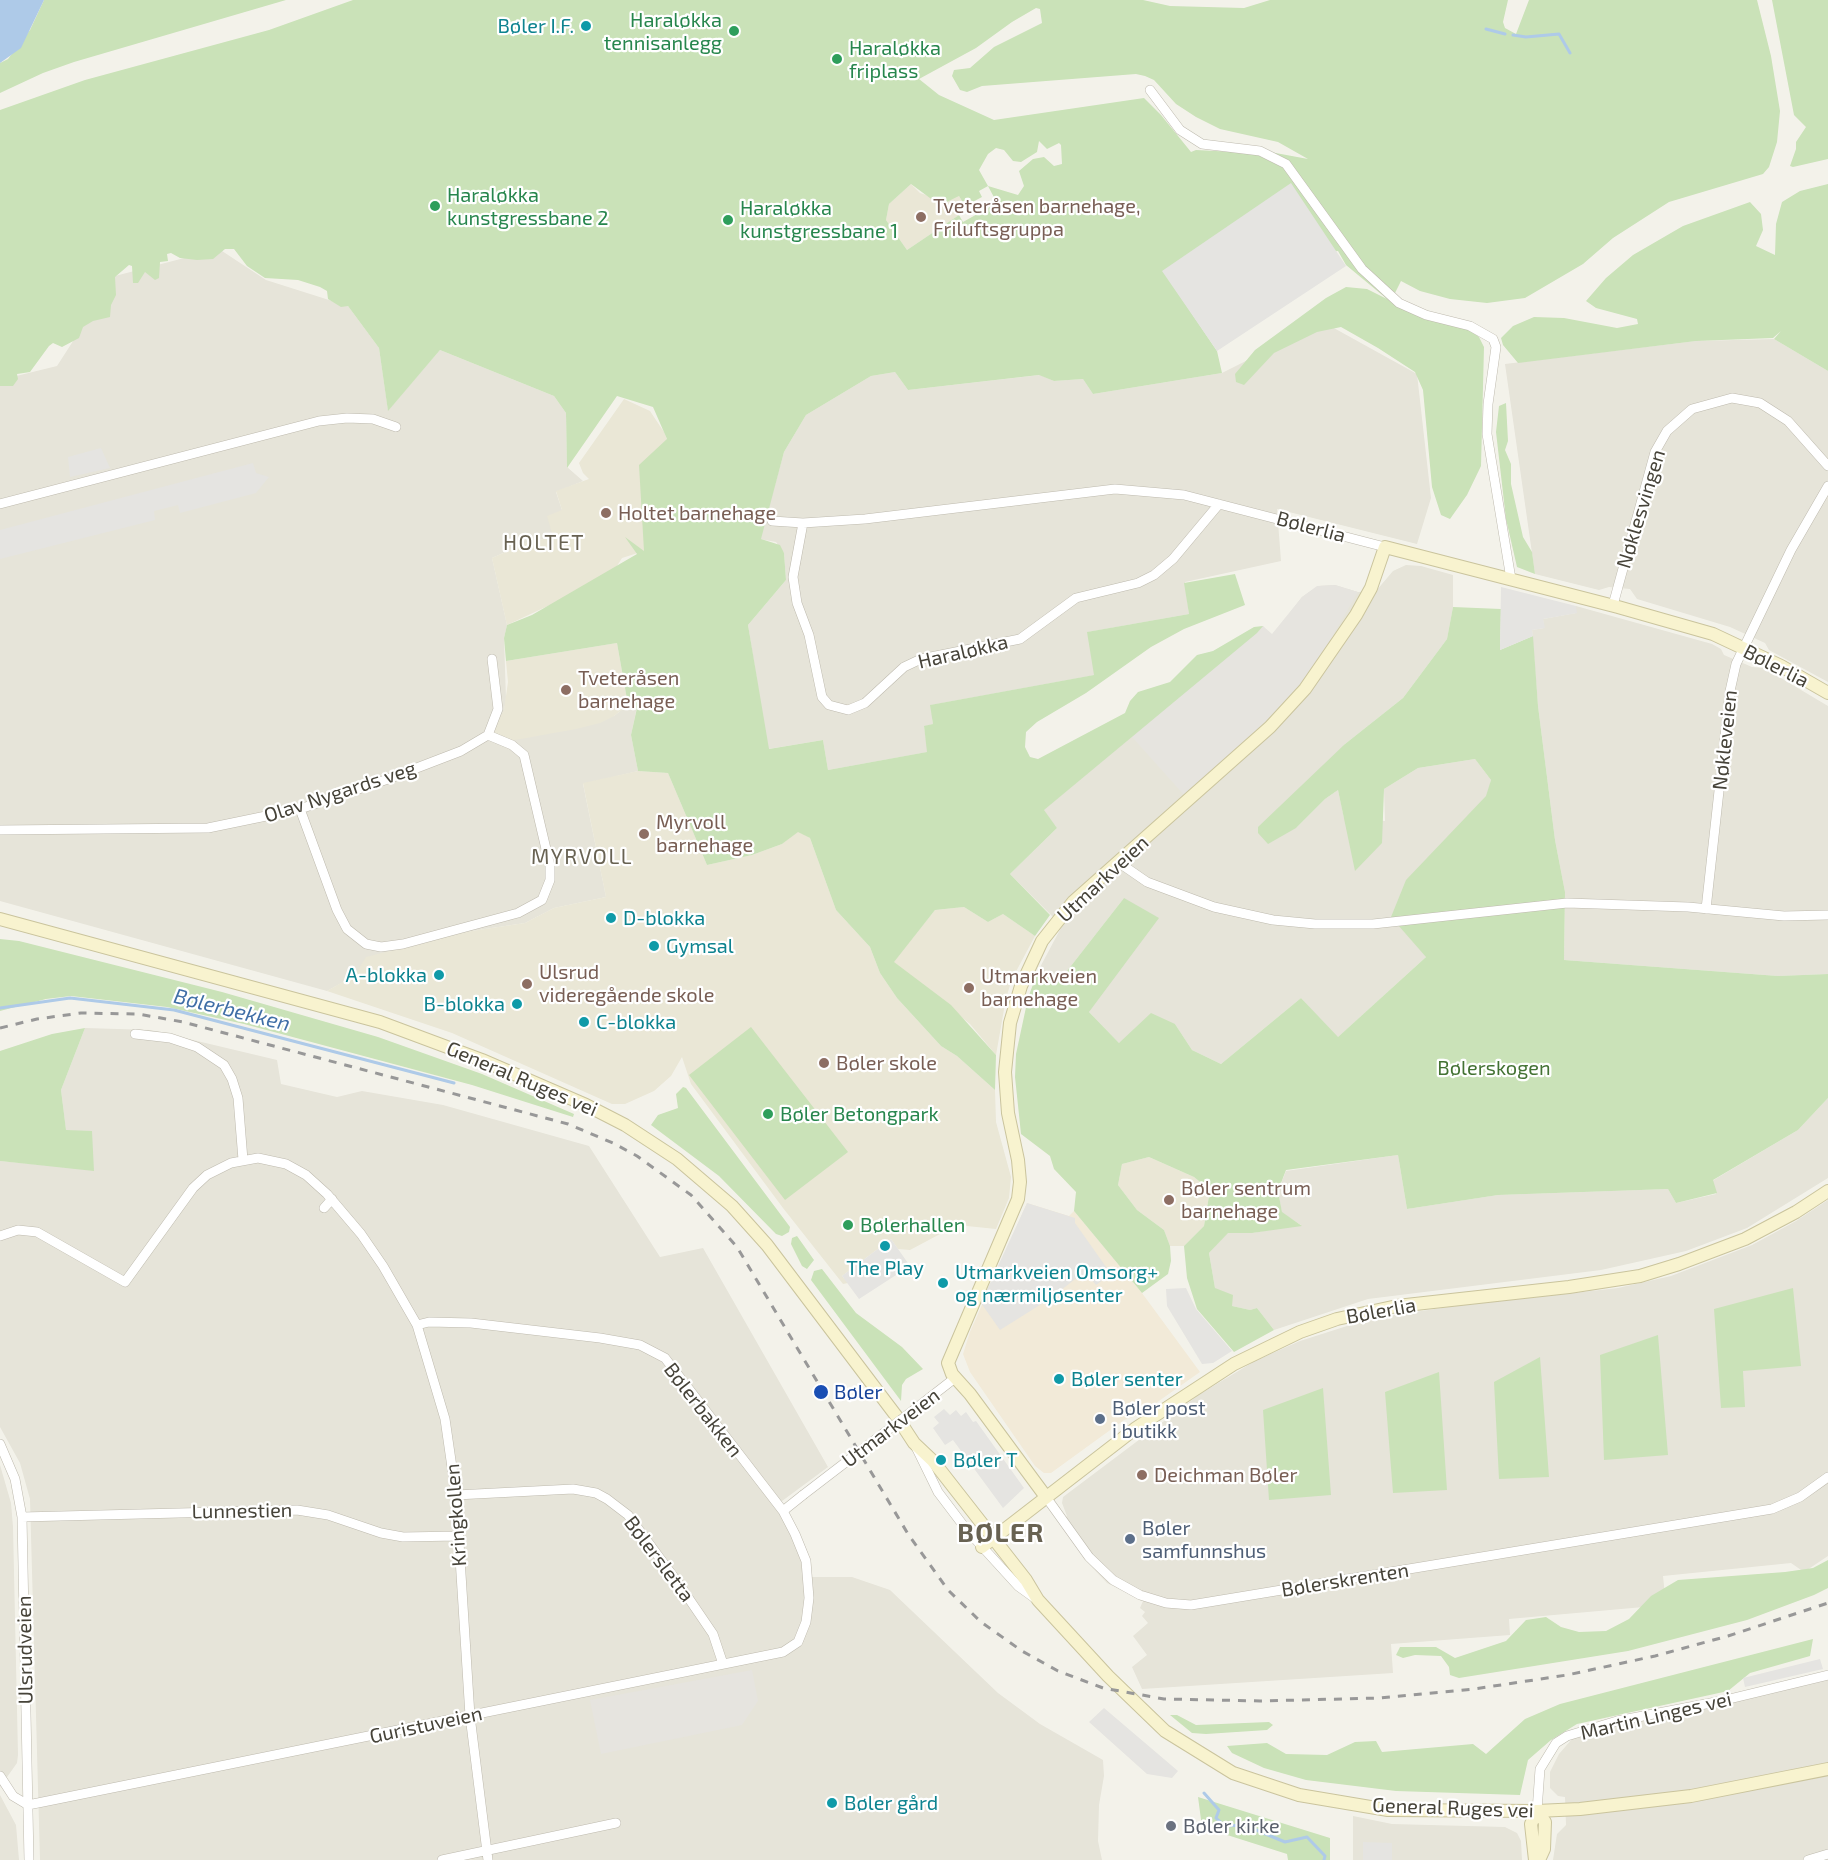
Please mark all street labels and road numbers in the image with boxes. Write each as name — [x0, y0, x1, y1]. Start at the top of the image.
street label: Nøklesvingen — [1612, 447, 1670, 571]
street label: Bølerlia — [1274, 506, 1348, 548]
street label: Haraløkka — [915, 630, 1011, 674]
street label: Bølerlia — [1739, 639, 1813, 693]
street label: Nøkleveien — [1708, 689, 1742, 791]
street label: Olav Nygards veg — [261, 756, 419, 828]
street label: Utmarkveien — [1052, 831, 1154, 927]
street label: General Ruges vei — [443, 1036, 601, 1122]
street label: Bølerlia — [1344, 1293, 1418, 1329]
street label: Bølerbakken — [659, 1358, 747, 1462]
street label: Utmarkveien — [837, 1383, 945, 1473]
street label: Kringkollen — [440, 1463, 472, 1567]
street label: Lunnestien — [191, 1498, 293, 1524]
street label: Bølersletta — [619, 1511, 699, 1607]
street label: Bølerskrenten — [1279, 1558, 1411, 1602]
street label: Ulsrudveien — [12, 1595, 38, 1705]
street label: Martin Linges vei — [1578, 1687, 1734, 1745]
street label: Guristuveien — [367, 1701, 485, 1749]
street label: General Ruges vei — [1372, 1793, 1534, 1823]

